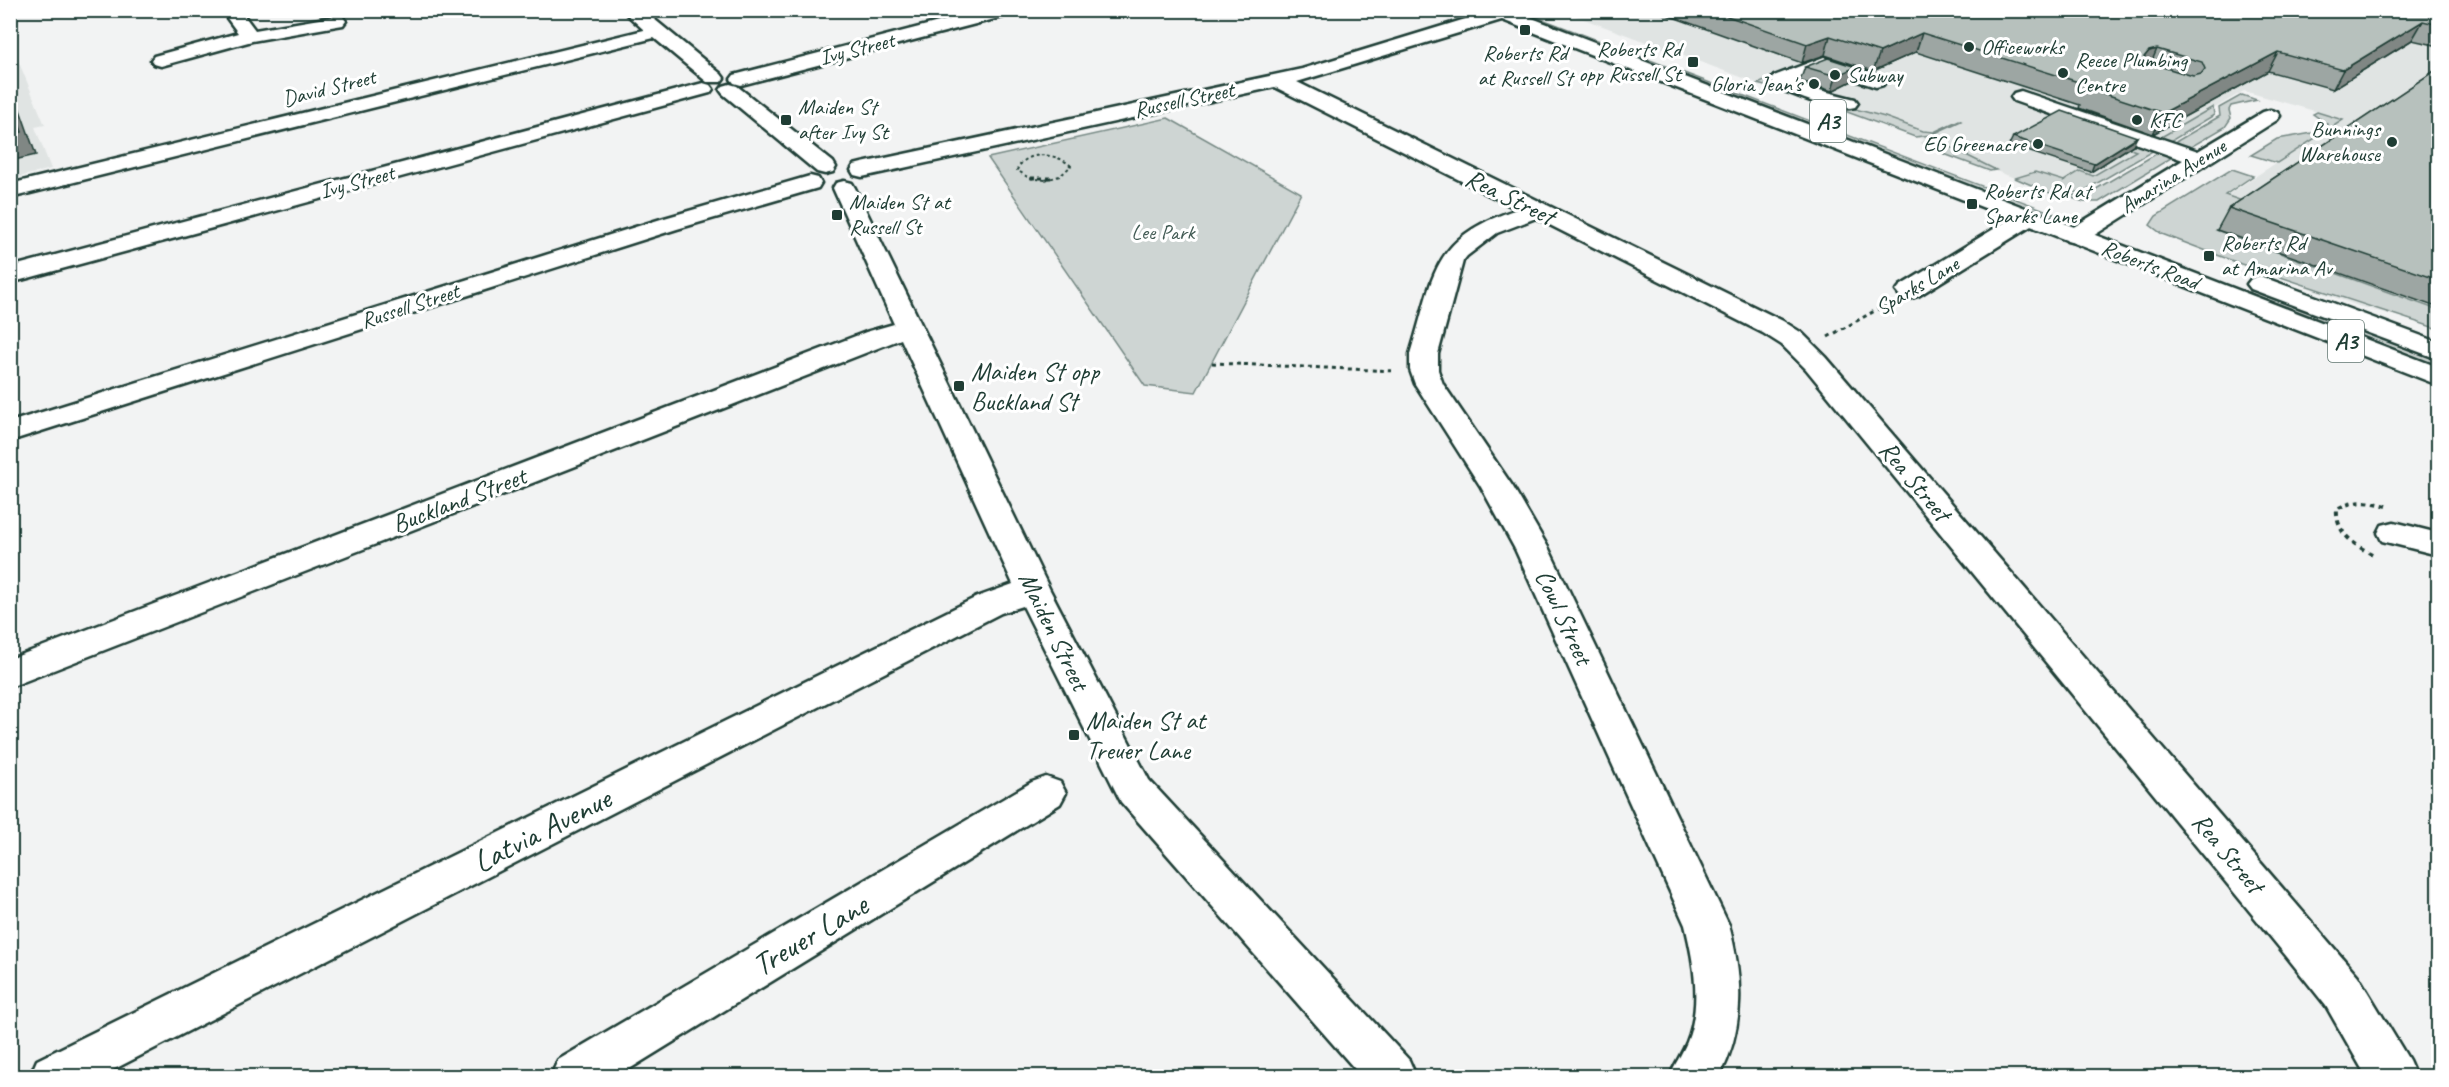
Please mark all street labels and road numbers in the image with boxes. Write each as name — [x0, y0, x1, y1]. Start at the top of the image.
street label: Ivy Street — [817, 26, 900, 72]
street label: David Street — [280, 62, 381, 113]
street label: Russell Street — [1131, 75, 1239, 124]
road number: A3 — [1810, 100, 1846, 142]
street label: Amarina Avenue — [2115, 131, 2233, 220]
street label: Ivy Street — [317, 158, 400, 205]
street label: Rea Street — [1460, 161, 1563, 234]
street label: Roberts Road — [2097, 234, 2206, 297]
street label: Sparks Lane — [1870, 249, 1965, 322]
street label: Russell Street — [357, 276, 465, 335]
road number: A3 — [2328, 320, 2364, 362]
street label: Rea Street — [1872, 434, 1960, 531]
street label: Buckland Street — [387, 458, 533, 541]
street label: Cowl Street — [1528, 564, 1601, 672]
street label: Maiden Street — [1011, 566, 1098, 698]
street label: Latvia Avenue — [466, 777, 620, 882]
street label: Rea Street — [2185, 806, 2273, 903]
street label: Treuer Lane — [745, 883, 878, 986]

